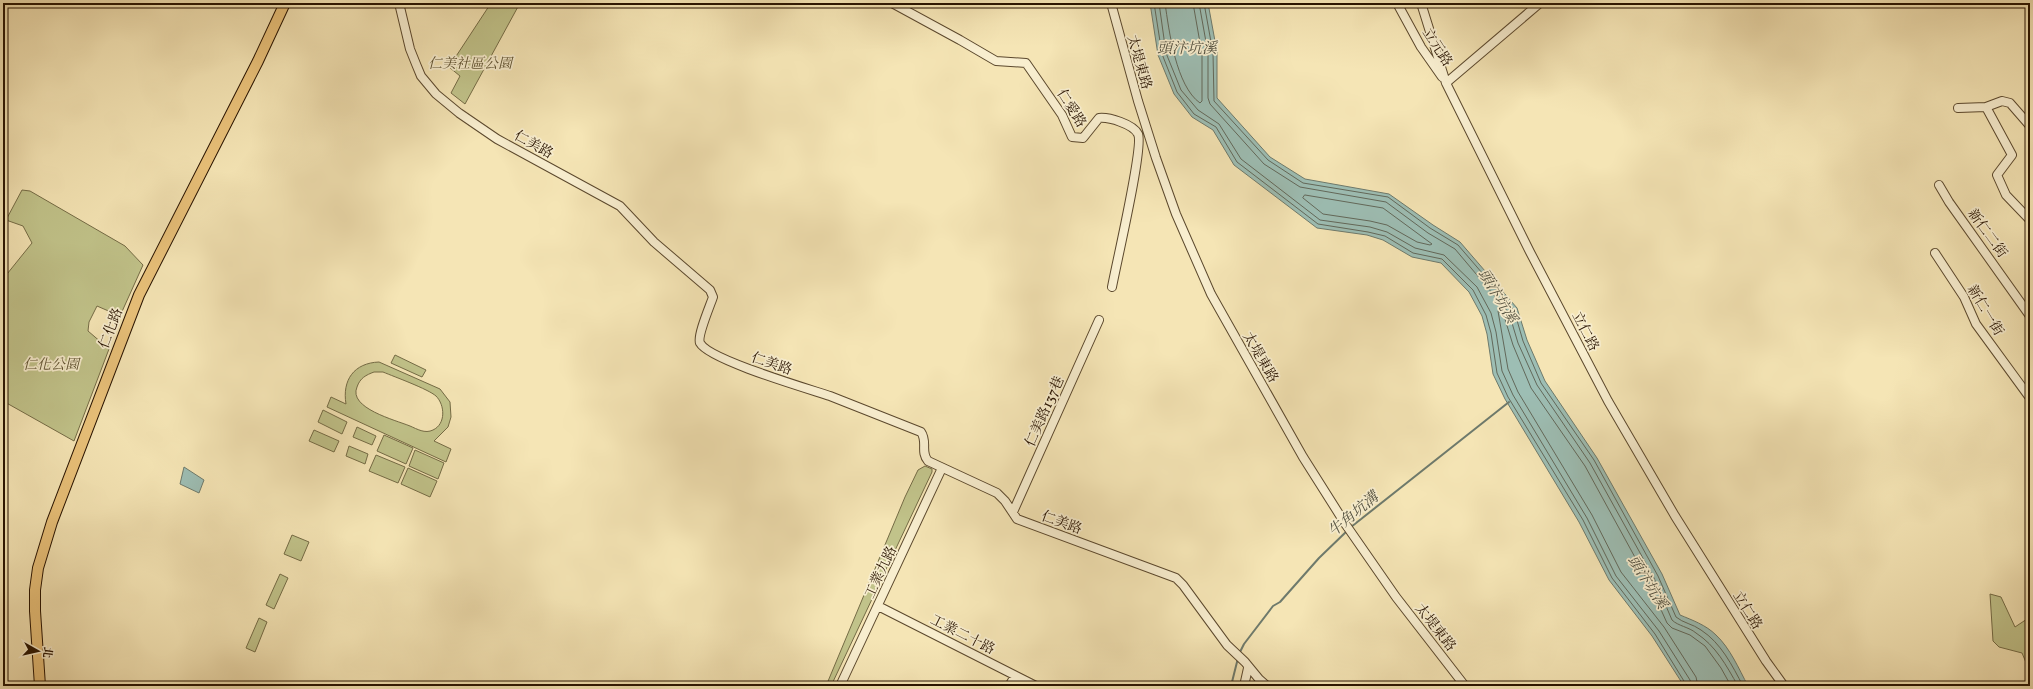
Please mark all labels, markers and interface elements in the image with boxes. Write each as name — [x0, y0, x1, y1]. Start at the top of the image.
street label: 立元路 — [1417, 25, 1456, 71]
street label: 太堤東路 — [1122, 33, 1155, 92]
water label: 頭汴坑溪 — [1157, 39, 1219, 60]
park label: 仁美社區公園 — [428, 55, 514, 74]
street label: 仁愛路 — [1052, 86, 1090, 132]
street label: 仁美路 — [510, 127, 556, 164]
street label: 新仁二街 — [1963, 206, 2011, 262]
water label: 頭汴坑溪 — [1472, 266, 1522, 330]
street label: 新仁一街 — [1962, 282, 2007, 340]
street label: 仁化路 — [95, 306, 128, 352]
street label: 立仁路 — [1567, 309, 1603, 355]
street label: 太堤東路 — [1237, 329, 1282, 387]
street label: 仁美路 — [749, 349, 794, 380]
park label: 仁化公園 — [23, 356, 81, 375]
street label: 仁美路137巷 — [1021, 373, 1069, 450]
water label: 牛角坑溝 — [1324, 487, 1385, 542]
street label: 仁美路 — [1039, 507, 1084, 540]
street label: 工業九路 — [861, 543, 902, 602]
water label: 頭汴坑溪 — [1622, 552, 1673, 615]
street label: 立仁路 — [1728, 588, 1766, 634]
street label: 太堤東路 — [1410, 600, 1460, 656]
street label: 工業二十路 — [927, 611, 998, 660]
north arrow — [18, 631, 58, 671]
text: 北 — [38, 646, 55, 659]

